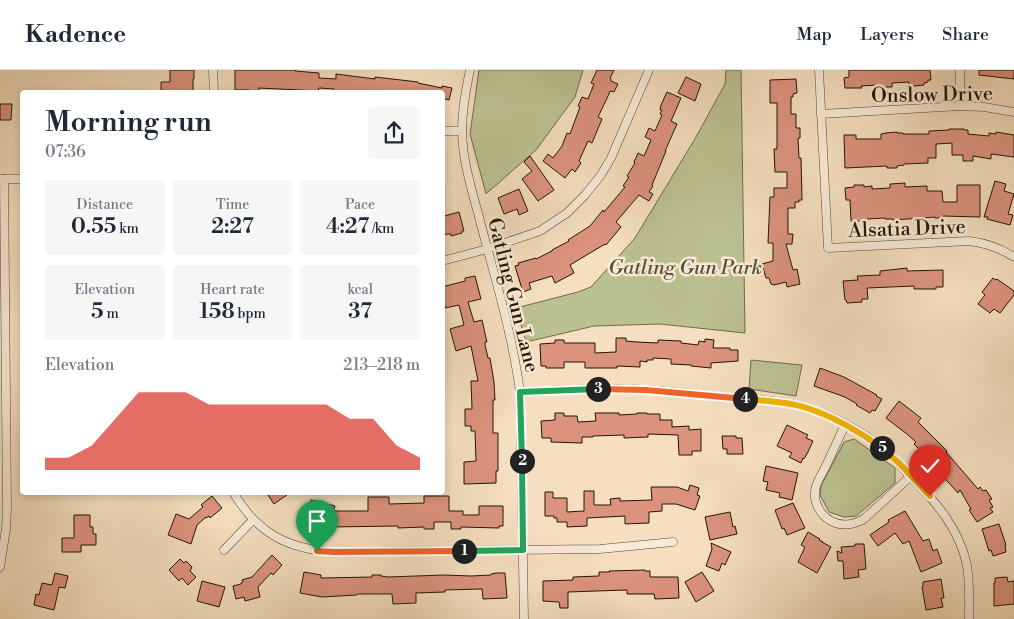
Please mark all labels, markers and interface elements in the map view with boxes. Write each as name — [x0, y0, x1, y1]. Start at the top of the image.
text: Kadence — [25, 20, 126, 50]
text: Map — [797, 23, 832, 46]
text: Layers — [860, 23, 914, 46]
text: Share — [942, 23, 989, 46]
street label: Onslow Drive — [871, 82, 993, 109]
text: Morning run — [45, 105, 212, 140]
button: share — [368, 107, 420, 159]
text: 07:36 — [45, 142, 86, 162]
text: Distance — [77, 196, 133, 214]
text: Time — [216, 196, 249, 214]
text: Pace — [345, 196, 375, 214]
text: 0.55 — [71, 214, 116, 240]
text: 2:27 — [211, 214, 254, 240]
text: 4:27 — [326, 214, 369, 240]
street label: Gatling Gun Lane — [481, 215, 544, 375]
street label: Alsatia Drive — [847, 215, 966, 244]
text: km — [116, 220, 139, 238]
text: /km — [369, 220, 394, 238]
park label: Gatling Gun Park — [608, 256, 762, 281]
text: Elevation — [75, 281, 135, 299]
text: Heart rate — [200, 281, 265, 299]
text: kcal — [347, 281, 373, 299]
text: 5 — [91, 299, 104, 325]
text: 158 — [199, 299, 235, 325]
text: 37 — [348, 299, 372, 325]
text: m — [104, 305, 119, 323]
text: bpm — [235, 305, 266, 323]
text: Elevation — [45, 355, 114, 375]
text: 213–218 m — [343, 355, 420, 375]
pin: 3 — [586, 376, 610, 402]
text: 3 — [594, 380, 603, 398]
pin: 4 — [732, 386, 758, 412]
text: 4 — [741, 390, 750, 408]
pin: 5 — [870, 436, 894, 460]
text: 5 — [878, 439, 887, 457]
pin — [909, 445, 951, 496]
pin: 2 — [510, 448, 534, 474]
text: 2 — [518, 452, 527, 470]
icon: check — [916, 452, 944, 480]
pin — [296, 500, 338, 551]
icon: arrive — [303, 507, 331, 535]
pin: 1 — [452, 538, 476, 564]
text: 1 — [461, 542, 468, 560]

